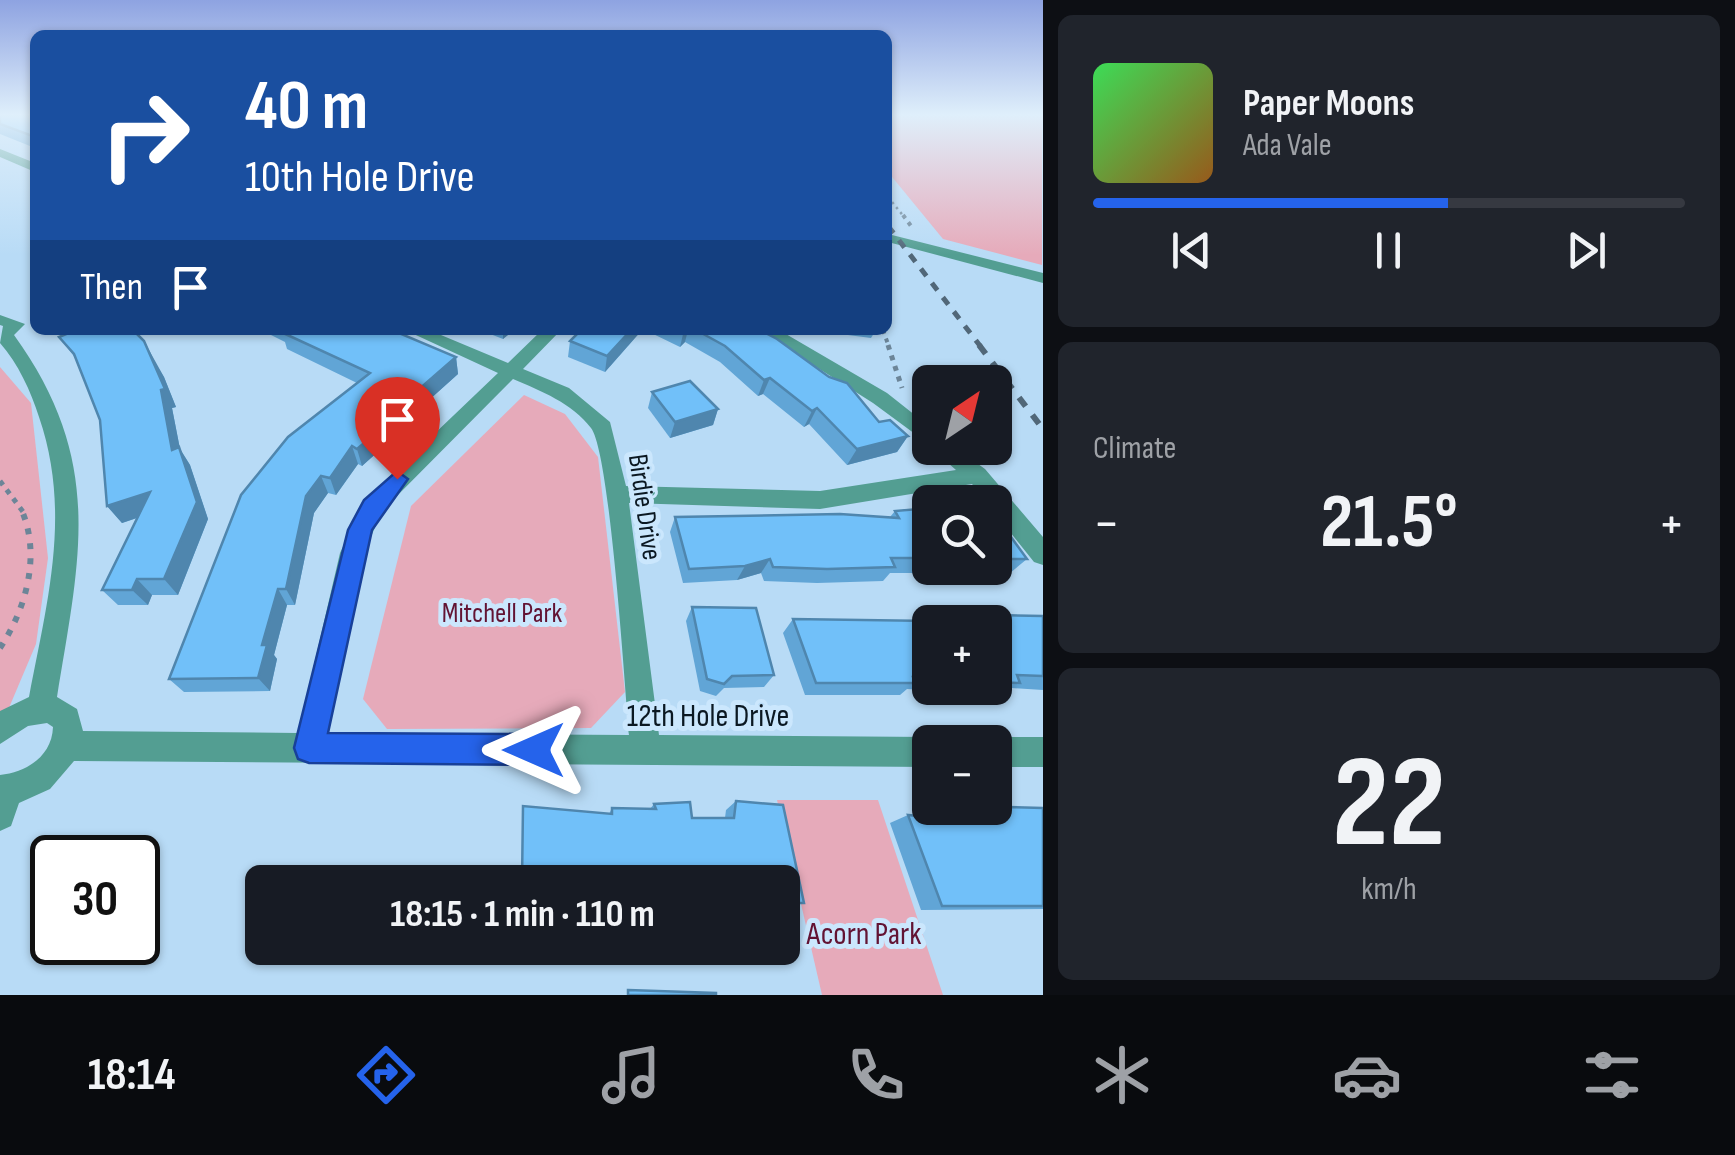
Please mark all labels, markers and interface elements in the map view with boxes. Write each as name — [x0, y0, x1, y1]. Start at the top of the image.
text: 40 m — [245, 65, 368, 149]
icon: right — [80, 70, 210, 200]
text: Paper Moons — [1243, 81, 1414, 126]
text: Ada Vale — [1243, 126, 1332, 165]
text: 10th Hole Drive — [245, 150, 475, 205]
icon: previous — [1164, 223, 1219, 278]
icon: pause — [1361, 223, 1416, 278]
icon: next — [1559, 223, 1614, 278]
icon: arrive — [163, 260, 218, 315]
text: Then — [80, 265, 143, 310]
north arrow — [912, 365, 1012, 465]
map controls — [912, 365, 1012, 825]
pin — [355, 377, 440, 480]
icon: arrive — [370, 392, 425, 447]
text: Climate — [1093, 429, 1176, 468]
street label: Birdie Drive — [621, 452, 668, 562]
text: 21.5° — [1320, 478, 1458, 569]
button: search — [912, 485, 1012, 585]
text: − — [1093, 491, 1120, 558]
text: + — [1658, 491, 1685, 558]
park label: Mitchell Park — [442, 597, 563, 630]
button: + — [912, 605, 1012, 705]
street label: 12th Hole Drive — [627, 697, 789, 736]
position arrow — [482, 698, 586, 802]
button: − — [912, 725, 1012, 825]
text: 22 — [1332, 727, 1446, 883]
speed limit sign: 30 — [30, 835, 160, 965]
text: km/h — [1361, 870, 1417, 909]
text: 18:15 · 1 min · 110 m — [390, 892, 655, 937]
park label: Acorn Park — [806, 915, 921, 954]
icon: directions — [351, 1040, 421, 1110]
icon: music — [596, 1040, 666, 1110]
icon: phone — [841, 1040, 911, 1110]
icon: climate — [1087, 1040, 1157, 1110]
icon: car — [1332, 1040, 1402, 1110]
icon: filters — [1577, 1040, 1647, 1110]
text: 18:14 — [88, 1048, 176, 1103]

